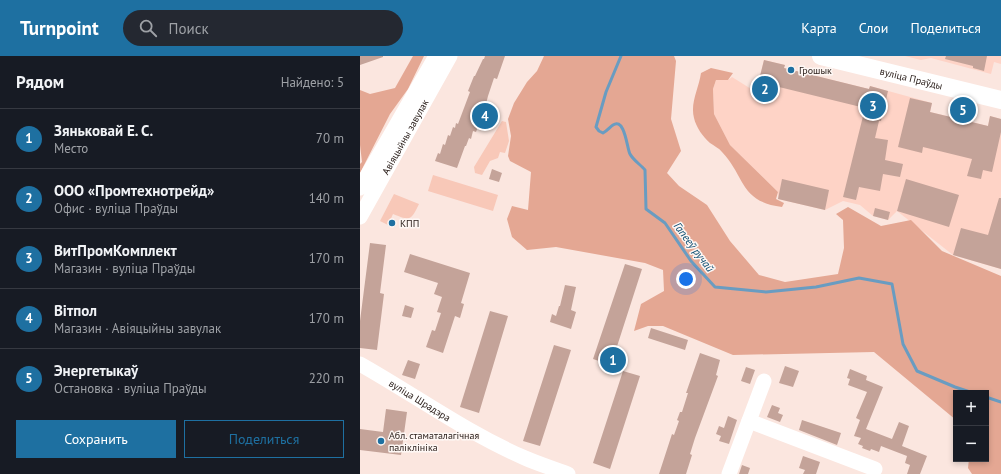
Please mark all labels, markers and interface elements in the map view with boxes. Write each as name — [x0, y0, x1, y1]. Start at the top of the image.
search box — [123, 10, 403, 46]
text: Turnpoint — [20, 16, 99, 40]
icon: search — [137, 17, 159, 39]
text: Поиск — [169, 19, 209, 38]
text: Карта — [801, 19, 837, 37]
text: Слои — [859, 19, 888, 37]
text: Поделиться — [910, 19, 981, 37]
place label: Грошык — [799, 64, 832, 77]
street label: вуліца Праўды — [879, 64, 944, 92]
marker: Грошык — [786, 65, 796, 75]
text: Рядом — [16, 71, 64, 93]
text: Найдено: 5 — [281, 74, 344, 91]
pin: 2 — [752, 74, 778, 104]
pin: 3 — [860, 91, 886, 121]
pin: 5 — [950, 95, 976, 125]
street label: Авіяцыйны завулак — [379, 97, 431, 177]
pin: 4 — [472, 101, 498, 131]
text: Зяньковай Е. С. — [54, 121, 153, 140]
text: 1 — [25, 130, 33, 147]
text: 70 m — [316, 130, 344, 147]
text: Место — [54, 140, 88, 157]
text: ООО «Промтехнотрейд» — [54, 181, 214, 200]
text: 2 — [25, 190, 33, 207]
text: 140 m — [309, 190, 344, 207]
text: Офис · вуліца Праўды — [54, 200, 178, 217]
place label: КПП — [400, 217, 419, 230]
marker: КПП — [387, 218, 397, 228]
water label: Гапееў ручай — [671, 219, 717, 275]
text: ВитПромКомплект — [54, 241, 177, 260]
text: 3 — [25, 250, 33, 267]
text: 170 m — [309, 250, 344, 267]
text: Магазин · вуліца Праўды — [54, 260, 195, 277]
your location — [676, 269, 696, 289]
text: Вітпол — [54, 301, 97, 320]
text: 4 — [25, 310, 33, 327]
text: 170 m — [309, 310, 344, 327]
text: Магазин · Авіяцыйны завулак — [54, 320, 221, 337]
pin: 1 — [600, 345, 626, 375]
text: Энергетыкаў — [54, 361, 138, 380]
text: 5 — [25, 370, 33, 387]
text: 220 m — [309, 370, 344, 387]
street label: вуліца Шрадэра — [387, 376, 453, 424]
text: Остановка · вуліца Праўды — [54, 380, 207, 397]
map controls — [953, 390, 989, 462]
button: + — [953, 390, 989, 426]
button: Сохранить — [16, 420, 176, 458]
button: Поделиться — [184, 420, 344, 458]
button: − — [953, 426, 989, 462]
place label: Абл. стаматалагічная паліклініка — [389, 429, 479, 454]
marker: Абл. стаматалагічная паліклініка — [376, 436, 386, 446]

